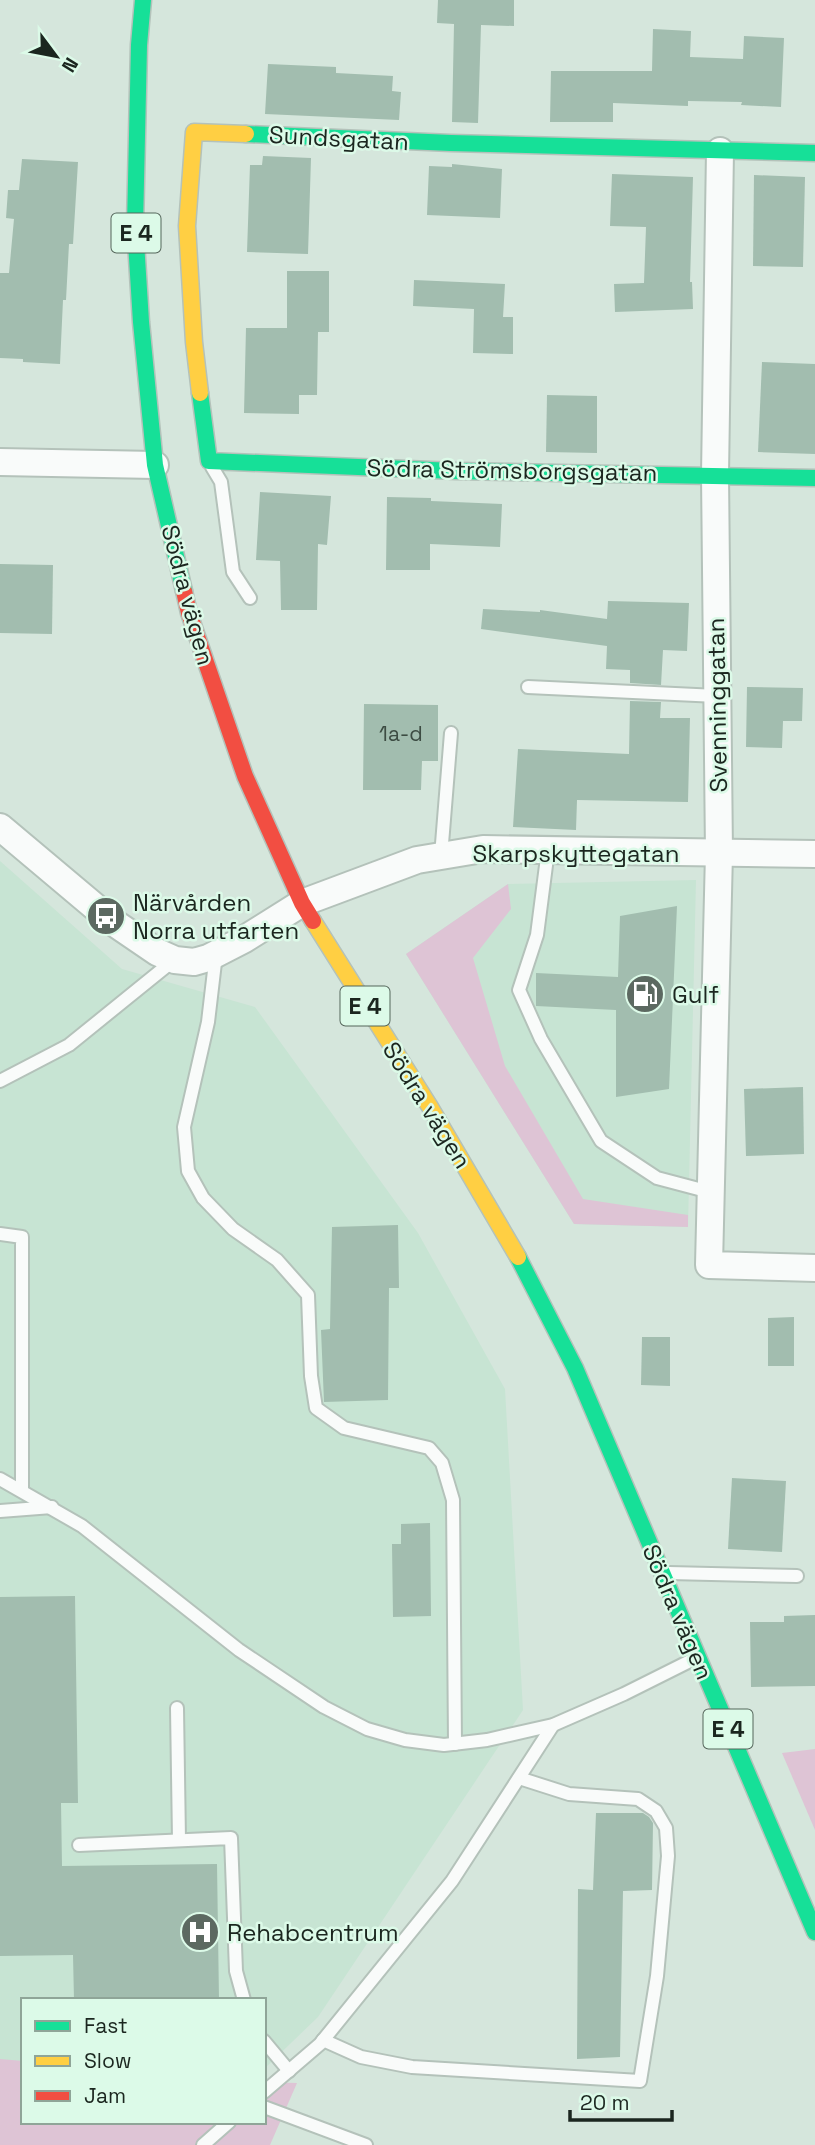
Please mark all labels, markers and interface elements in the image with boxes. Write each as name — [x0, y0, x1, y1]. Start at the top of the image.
north arrow — [21, 21, 91, 91]
text: N — [56, 53, 84, 77]
street label: Sundsgatan — [268, 119, 410, 157]
road number: E 4 — [111, 214, 160, 252]
street label: Södra Strömsborgsgatan — [366, 452, 658, 488]
street label: Södra vägen — [154, 521, 222, 669]
street label: Svenninggatan — [700, 617, 734, 793]
house number: 1a-d — [379, 720, 423, 747]
street label: Skarpskyttegatan — [473, 838, 679, 869]
place label: Närvården Norra utfarten — [133, 887, 299, 946]
bus stop icon: Närvården Norra utfarten — [85, 895, 127, 937]
fuel station icon: Gulf — [624, 973, 666, 1015]
place label: Gulf — [672, 979, 719, 1010]
road number: E 4 — [340, 987, 390, 1026]
street label: Södra vägen — [376, 1036, 478, 1174]
street label: Södra vägen — [636, 1540, 720, 1684]
road number: E 4 — [704, 1710, 752, 1748]
hospital icon: Rehabcentrum — [179, 1911, 221, 1953]
place label: Rehabcentrum — [227, 1917, 399, 1948]
legend — [21, 1998, 266, 2124]
text: Fast — [84, 2012, 128, 2039]
text: Slow — [84, 2047, 132, 2074]
scale bar — [570, 2078, 672, 2122]
text: Jam — [84, 2082, 126, 2109]
text: 20 m — [580, 2089, 630, 2116]

